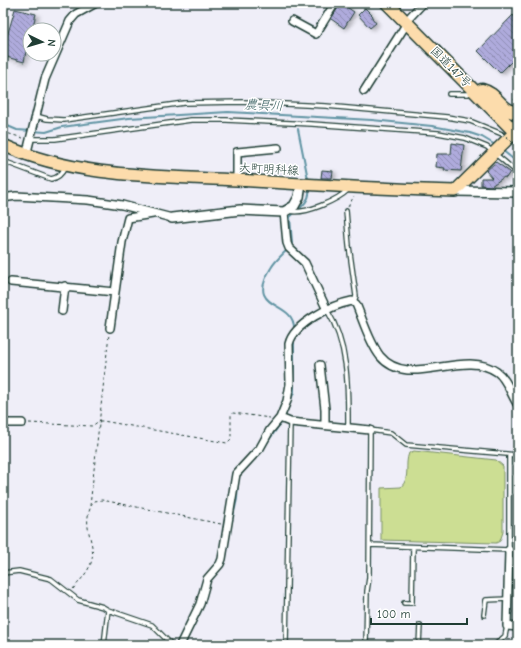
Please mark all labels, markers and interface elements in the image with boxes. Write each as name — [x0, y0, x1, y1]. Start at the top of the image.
north arrow — [22, 22, 62, 62]
text: N — [45, 39, 58, 47]
street label: 国道147号 — [428, 44, 474, 90]
water label: 農具川 — [244, 96, 284, 114]
street label: 大町明科線 — [239, 160, 299, 178]
scale bar — [371, 600, 467, 626]
text: 100 m — [377, 607, 410, 621]

